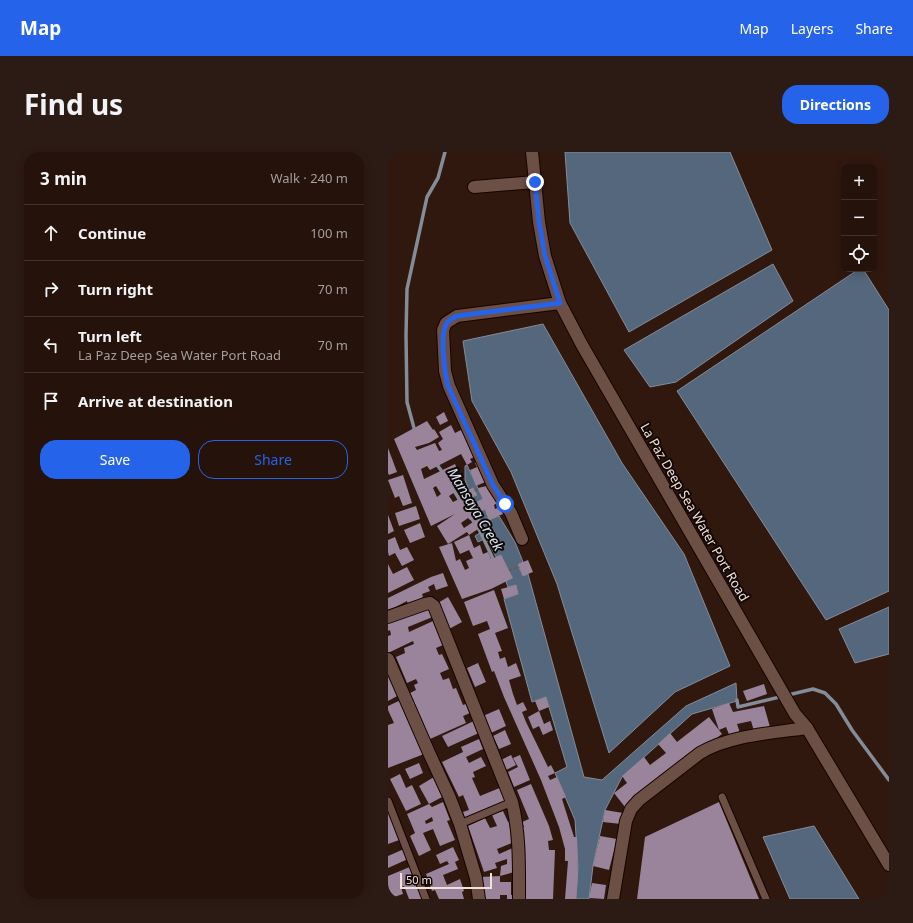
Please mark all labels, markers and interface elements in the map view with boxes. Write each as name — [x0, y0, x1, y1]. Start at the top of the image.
text: Map — [20, 15, 61, 41]
text: Map — [740, 19, 769, 38]
text: Layers — [791, 19, 833, 38]
text: Share — [855, 19, 893, 38]
text: Find us — [24, 85, 123, 123]
button: Directions — [782, 85, 889, 124]
map controls — [841, 164, 877, 272]
button: + — [841, 164, 877, 200]
text: 3 min — [40, 167, 87, 190]
text: Walk · 240 m — [270, 169, 348, 187]
route end — [526, 173, 544, 191]
button: − — [841, 200, 877, 236]
icon: ahead — [40, 222, 62, 244]
text: Continue — [78, 223, 146, 243]
text: 100 m — [310, 224, 348, 242]
button: locate — [841, 236, 877, 272]
icon: right — [40, 278, 62, 300]
text: Turn right — [78, 279, 153, 299]
text: 70 m — [318, 280, 348, 298]
text: Turn left — [78, 326, 142, 346]
icon: left — [40, 334, 62, 356]
text: 70 m — [318, 336, 348, 354]
text: La Paz Deep Sea Water Port Road — [78, 346, 281, 364]
icon: arrive — [40, 390, 62, 412]
text: Arrive at destination — [78, 391, 233, 411]
street label: La Paz Deep Sea Water Port Road — [636, 420, 754, 604]
button: Save — [40, 440, 190, 479]
button: Share — [198, 440, 348, 479]
water label: Mansaya Creek — [444, 464, 509, 555]
route start — [496, 495, 514, 513]
scale bar — [400, 871, 492, 890]
text: 50 m — [406, 872, 432, 887]

